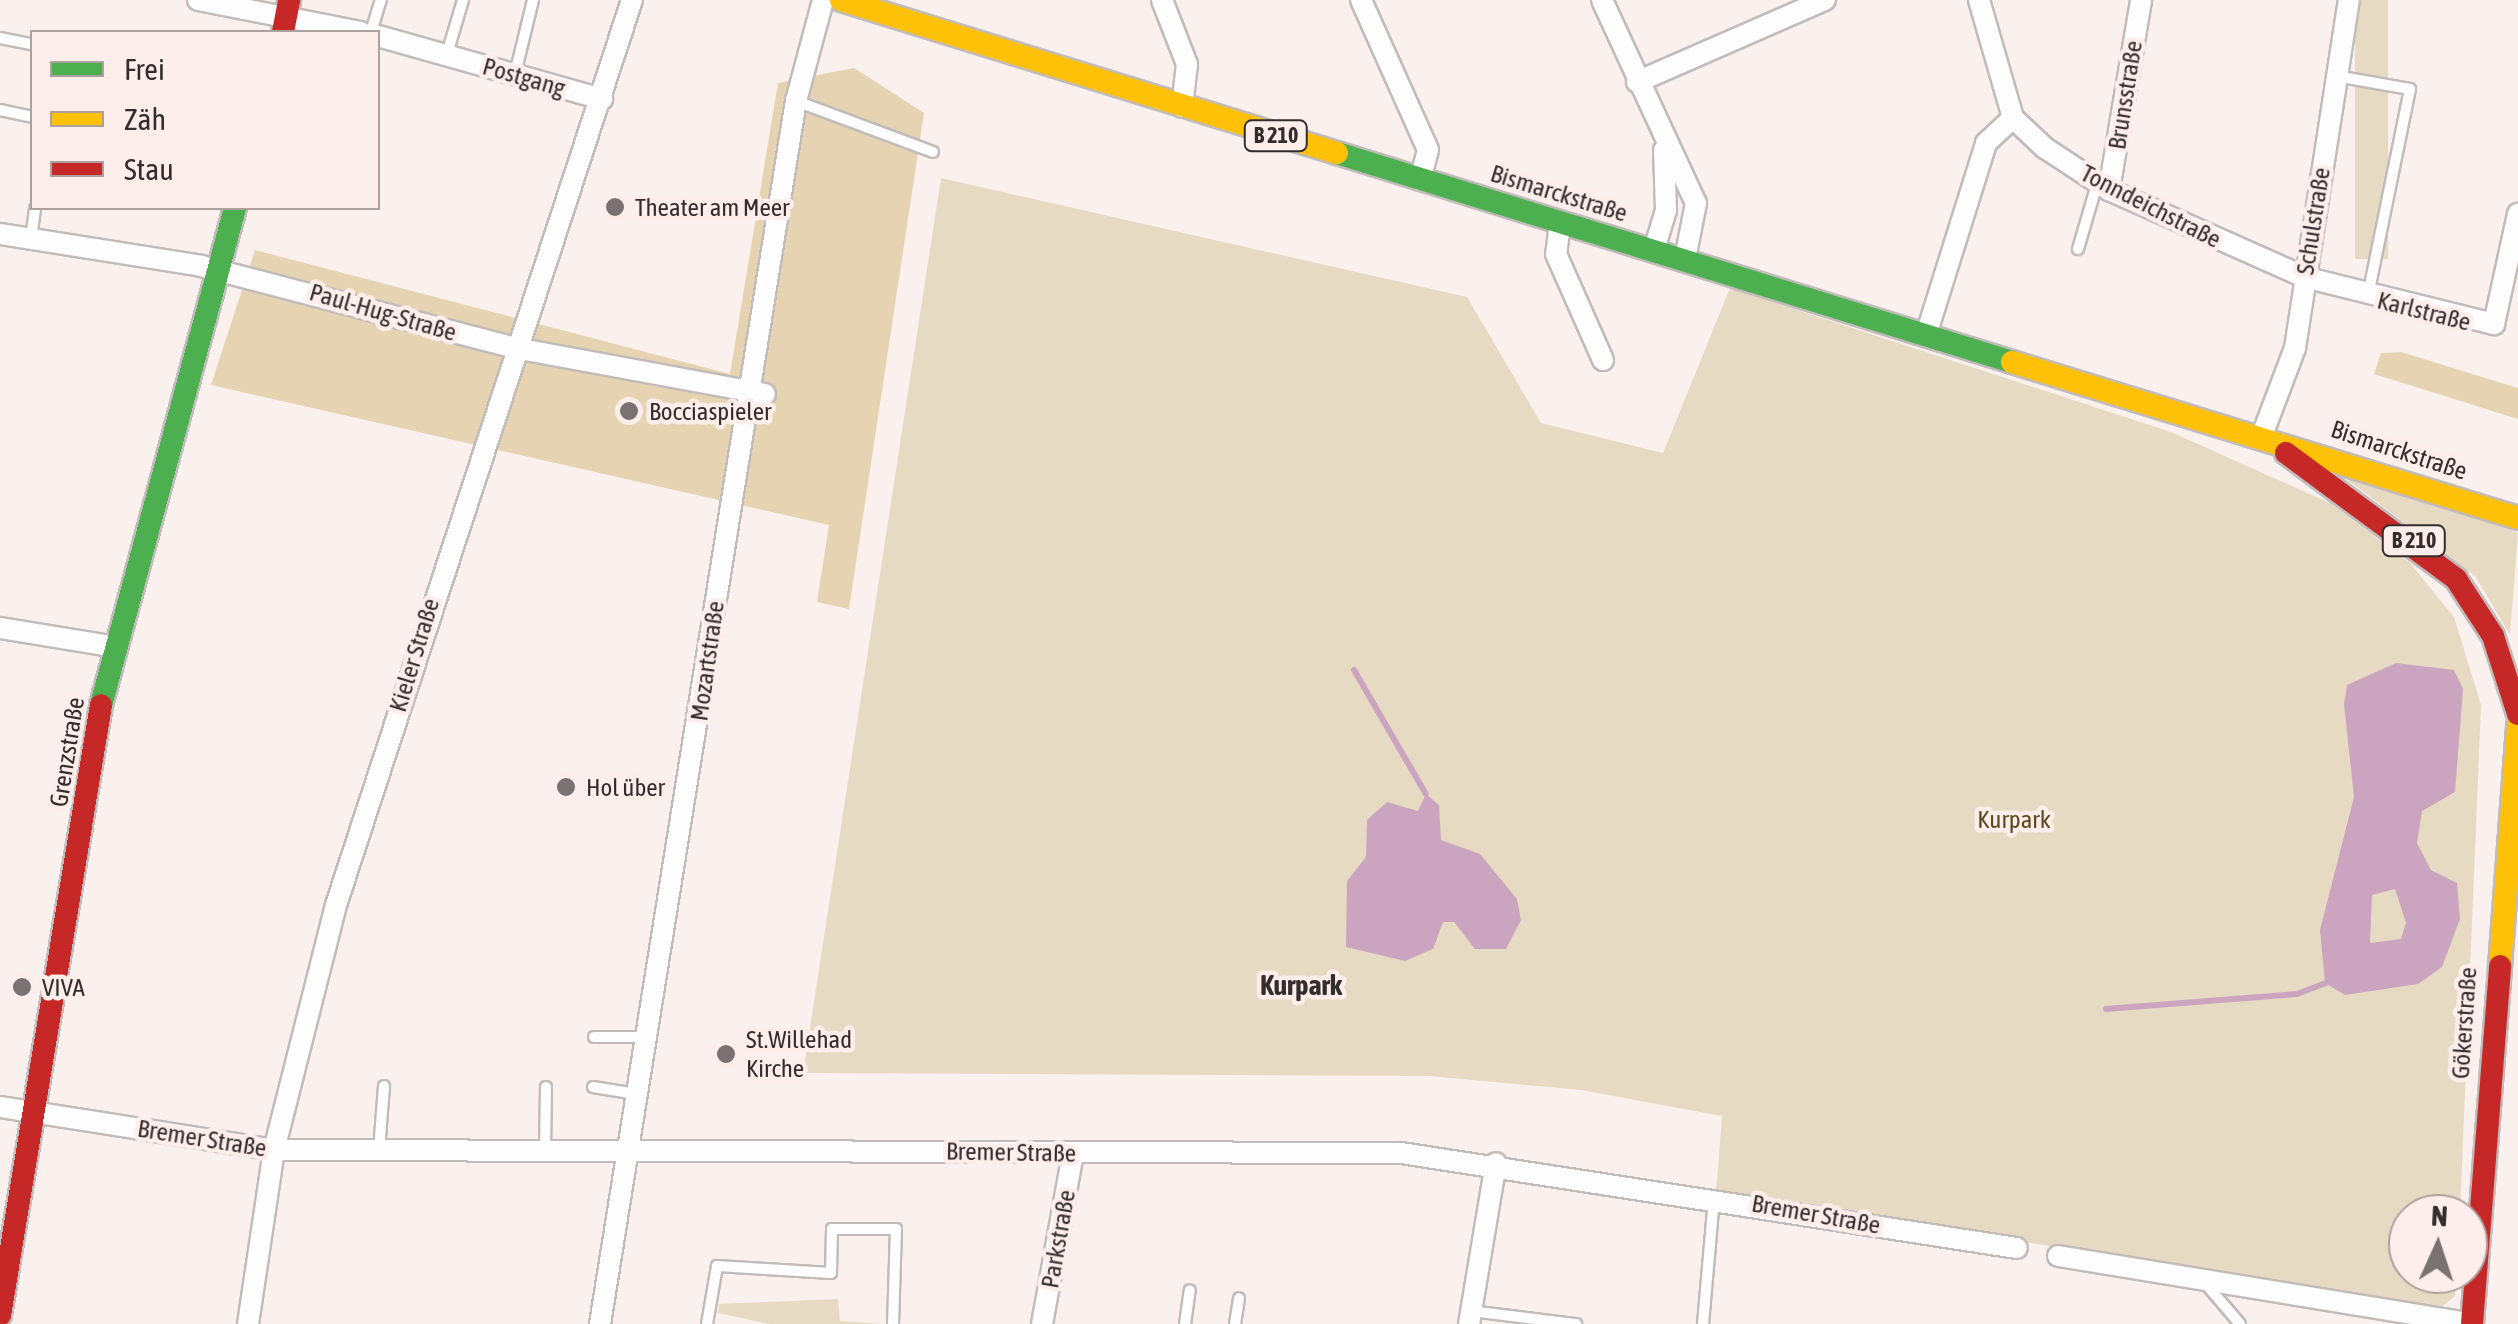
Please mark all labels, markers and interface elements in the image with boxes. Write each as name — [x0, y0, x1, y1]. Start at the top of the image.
legend — [30, 30, 380, 210]
street label: Brunsstraße — [2102, 38, 2148, 152]
street label: Postgang — [479, 51, 569, 103]
text: Frei — [124, 52, 165, 86]
text: Zäh — [124, 102, 166, 136]
road number: B 210 — [1244, 119, 1308, 153]
text: Stau — [124, 152, 174, 186]
street label: Bismarckstraße — [1487, 158, 1631, 228]
street label: Tonndeichstraße — [2076, 158, 2226, 254]
street label: Schulstraße — [2290, 165, 2336, 277]
place label: Theater am Meer — [635, 192, 789, 222]
marker: Theater am Meer — [604, 196, 626, 218]
street label: Paul-Hug-Straße — [306, 277, 460, 347]
street label: Karlstraße — [2374, 285, 2474, 337]
place label: Bocciaspieler — [649, 396, 771, 426]
marker: Bocciaspieler — [618, 400, 640, 422]
street label: Bismarckstraße — [2327, 414, 2471, 486]
road number: B 210 — [2382, 524, 2446, 558]
street label: Kieler Straße — [383, 595, 445, 715]
street label: Mozartstraße — [684, 599, 730, 723]
street label: Grenzstraße — [44, 695, 90, 809]
place label: Hol über — [586, 772, 665, 802]
marker: Hol über — [555, 776, 577, 798]
park label: Kurpark — [1977, 804, 2051, 834]
street label: Gökerstraße — [2445, 966, 2483, 1080]
district label: Kurpark — [1260, 968, 1342, 1002]
place label: VIVA — [42, 972, 85, 1002]
marker: VIVA — [11, 976, 33, 998]
place label: St.Willehad Kirche — [746, 1025, 852, 1084]
marker: St.Willehad Kirche — [715, 1043, 737, 1065]
street label: Bremer Straße — [135, 1113, 269, 1163]
street label: Bremer Straße — [946, 1136, 1076, 1168]
street label: Parkstraße — [1035, 1187, 1081, 1291]
street label: Bremer Straße — [1749, 1188, 1883, 1240]
north arrow — [2388, 1194, 2488, 1294]
text: N — [2430, 1200, 2449, 1232]

